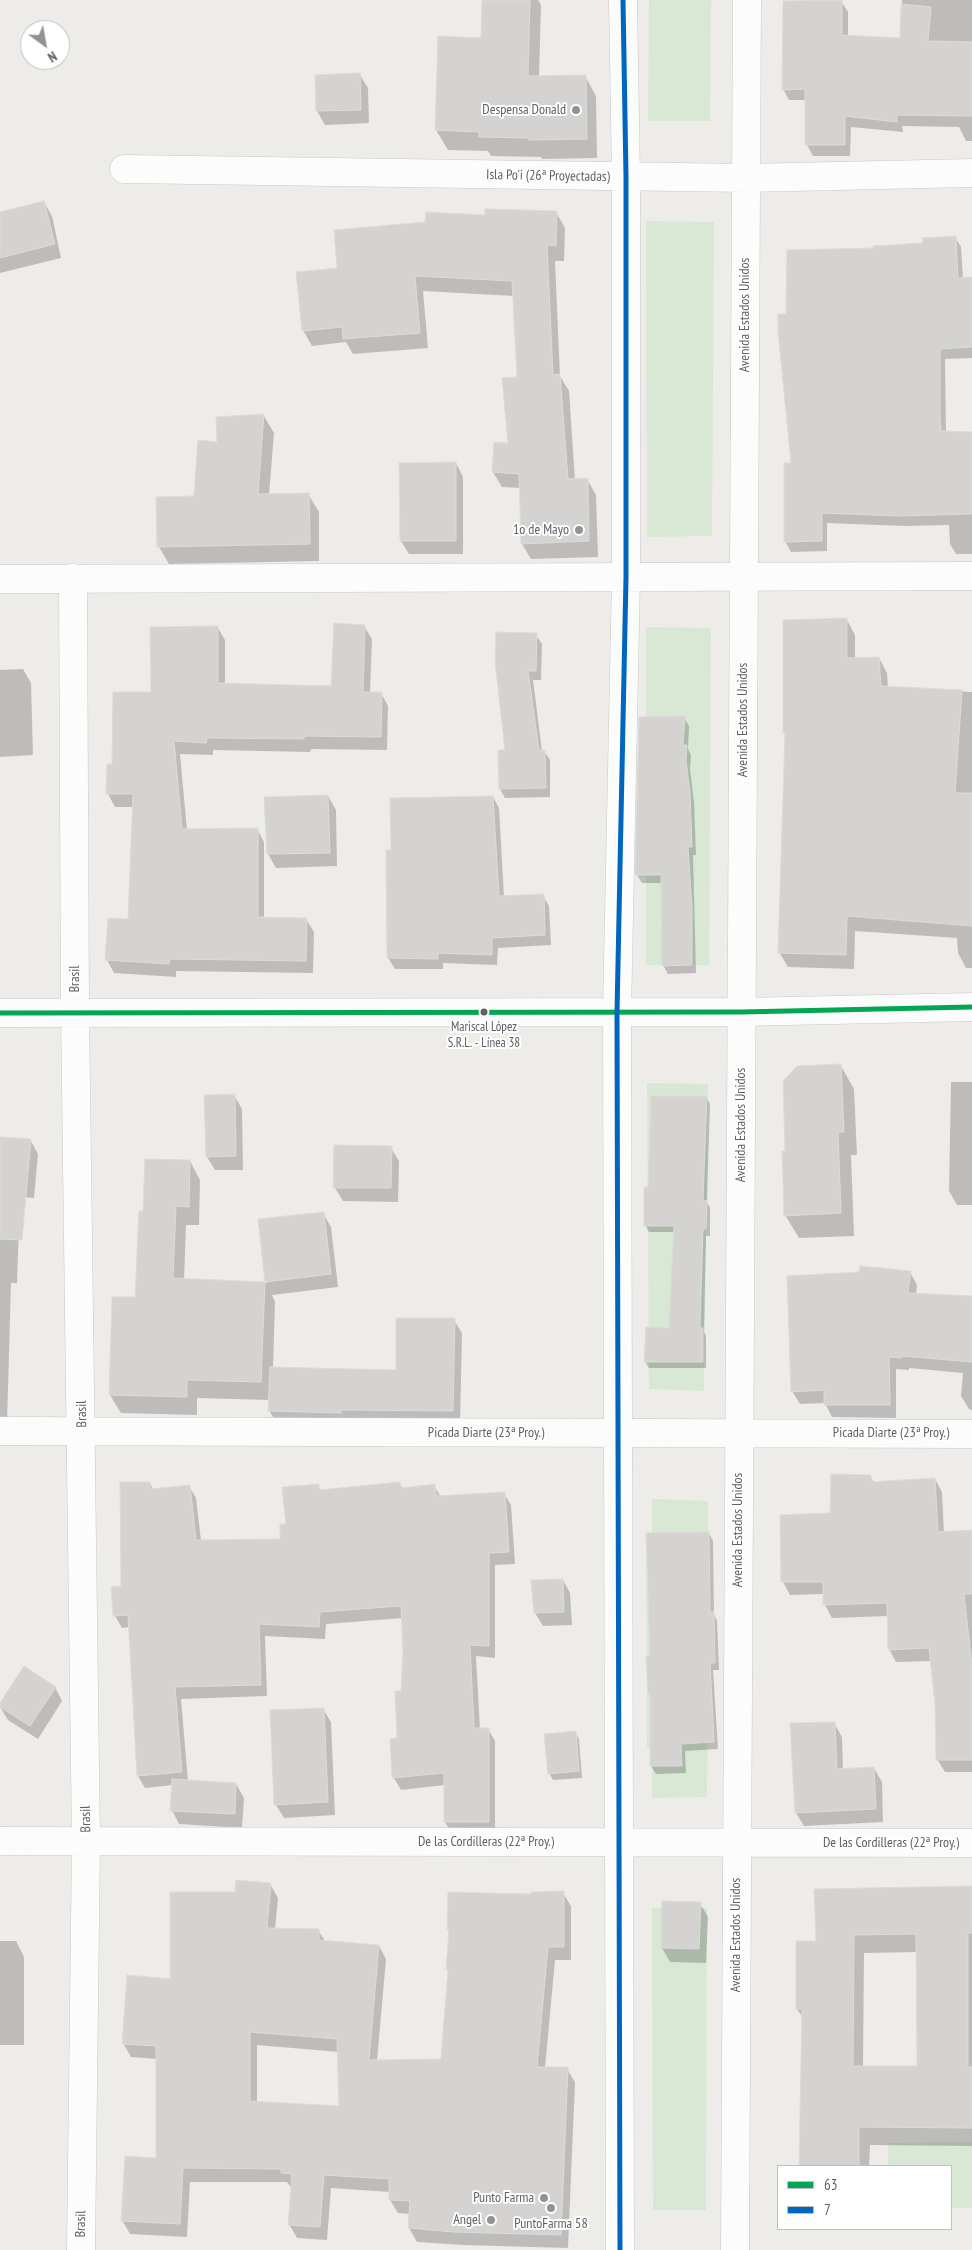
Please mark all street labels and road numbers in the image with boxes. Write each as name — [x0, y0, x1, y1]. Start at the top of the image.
street label: Isla Po'i (26ª Proyectadas) — [486, 167, 610, 185]
street label: Avenida Estados Unidos — [737, 258, 753, 372]
street label: Avenida Estados Unidos — [735, 663, 751, 777]
street label: Brasil — [67, 965, 83, 993]
street label: Avenida Estados Unidos — [733, 1068, 749, 1182]
street label: Brasil — [73, 1400, 91, 1428]
street label: Picada Diarte (23ª Proy.) — [428, 1425, 544, 1441]
street label: Picada Diarte (23ª Proy.) — [833, 1425, 949, 1441]
street label: Avenida Estados Unidos — [730, 1473, 746, 1587]
street label: Brasil — [77, 1805, 95, 1833]
street label: De las Cordilleras (22ª Proy.) — [418, 1834, 554, 1850]
street label: De las Cordilleras (22ª Proy.) — [823, 1835, 959, 1851]
street label: Avenida Estados Unidos — [728, 1878, 744, 1992]
street label: Brasil — [72, 2210, 90, 2238]

